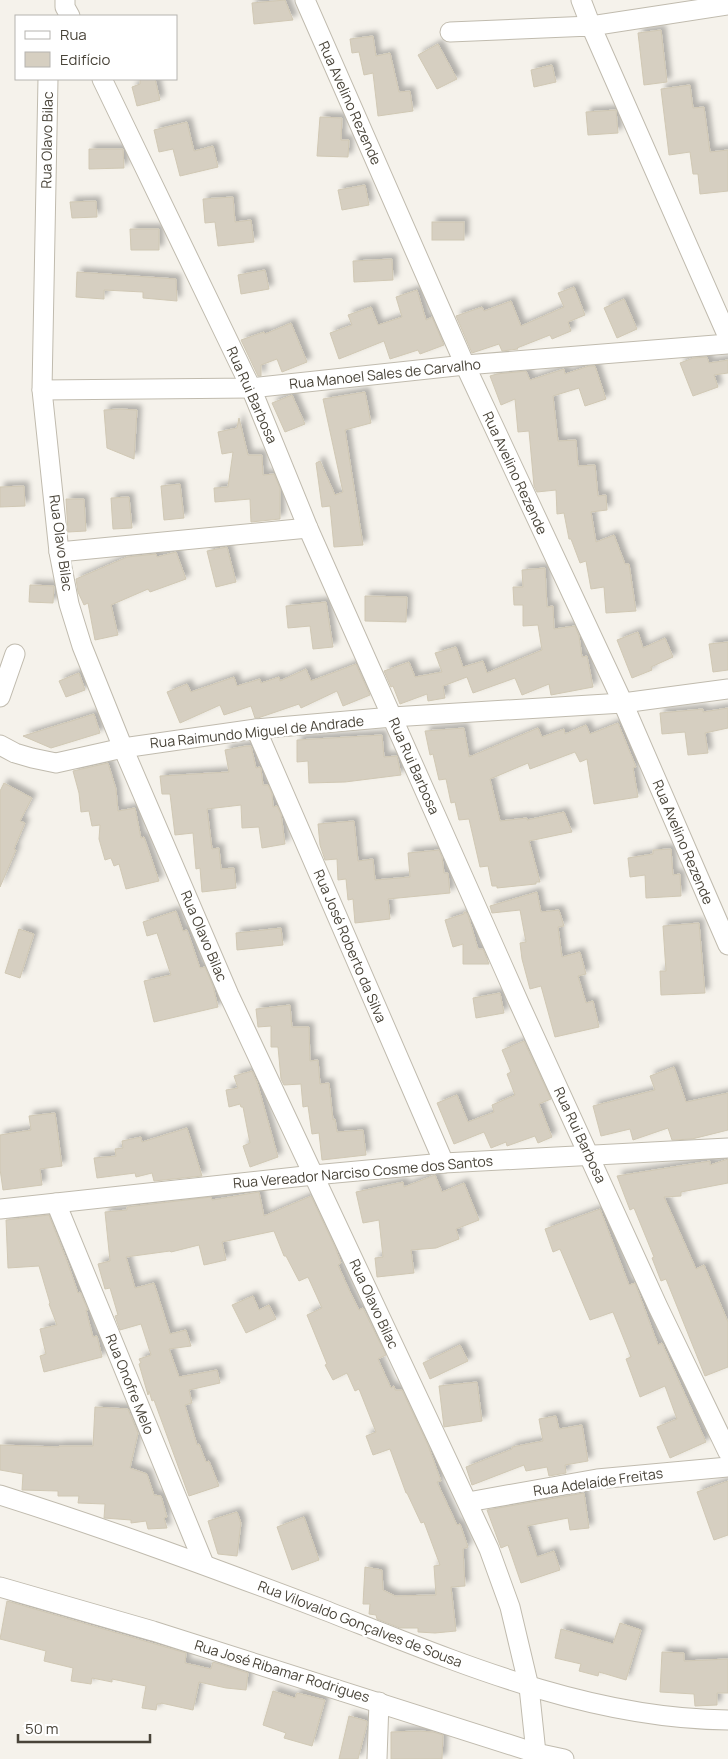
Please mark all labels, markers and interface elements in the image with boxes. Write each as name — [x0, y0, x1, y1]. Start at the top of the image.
legend — [15, 15, 178, 80]
text: Rua — [60, 24, 87, 45]
street label: Rua Avelino Rezende — [315, 38, 386, 168]
text: Edifício — [60, 49, 111, 70]
street label: Rua Olavo Bilac — [36, 91, 57, 189]
street label: Rua Rui Barbosa — [223, 343, 282, 446]
street label: Rua Manoel Sales de Carvalho — [288, 354, 482, 393]
street label: Rua Avelino Rezende — [479, 408, 552, 537]
street label: Rua Olavo Bilac — [45, 493, 78, 593]
street label: Rua Raimundo Miguel de Andrade — [149, 711, 365, 752]
street label: Rua Rui Barbosa — [385, 714, 444, 817]
street label: Rua Avelino Rezende — [649, 777, 718, 907]
street label: Rua José Roberto da Silva — [310, 866, 391, 1025]
street label: Rua Olavo Bilac — [177, 887, 232, 984]
street label: Rua Rui Barbosa — [550, 1084, 611, 1186]
street label: Rua Vereador Narciso Cosme dos Santos — [232, 1151, 494, 1192]
street label: Rua Olavo Bilac — [345, 1256, 404, 1352]
street label: Rua Onofre Melo — [102, 1331, 159, 1437]
street label: Rua Adelaíde Freitas — [532, 1463, 664, 1500]
street label: Rua Vilovaldo Gonçalves de Sousa — [255, 1576, 465, 1671]
street label: Rua José Ribamar Rodrigues — [192, 1635, 372, 1706]
scale bar — [18, 1712, 150, 1744]
text: 50 m — [25, 1718, 59, 1739]

